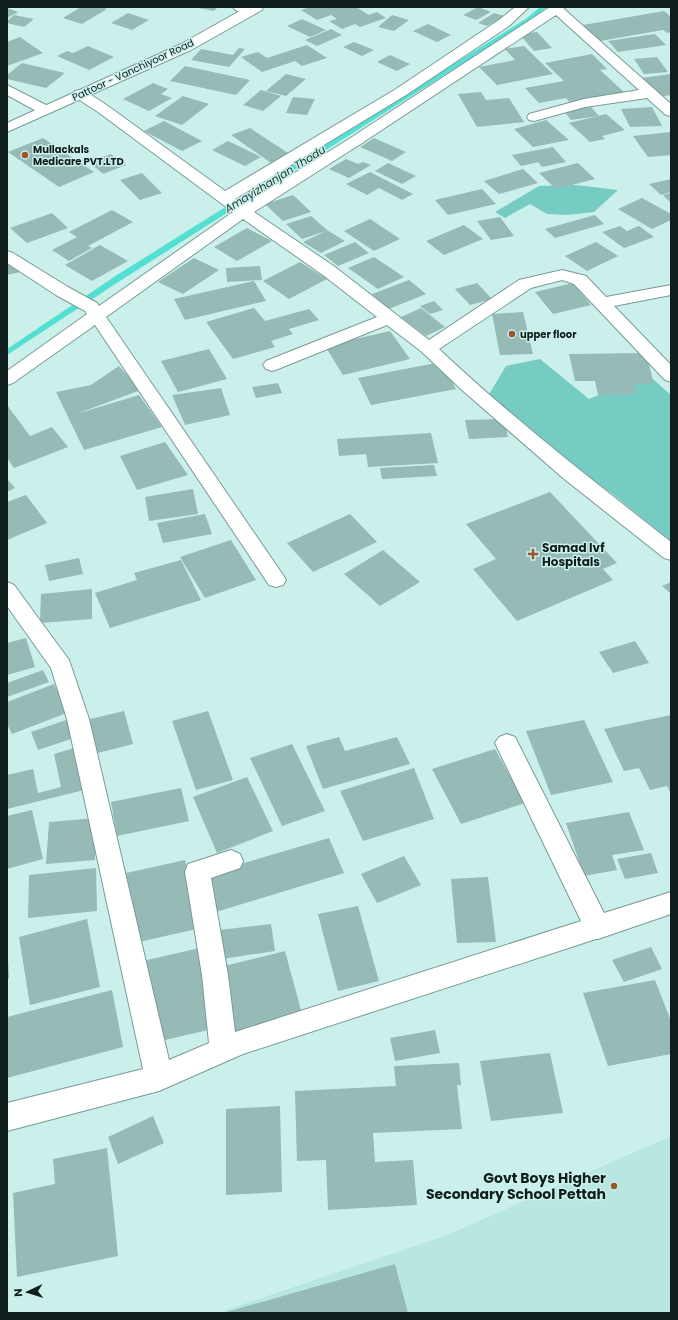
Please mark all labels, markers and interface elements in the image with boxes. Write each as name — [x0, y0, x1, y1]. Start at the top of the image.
street label: Pattoor - Vanchiyoor Road — [70, 35, 196, 105]
water label: Amayizhanjan Thodu — [220, 141, 329, 217]
place label: Mullackals Medicare PVT.LTD — [33, 142, 124, 169]
marker: Mullackals Medicare PVT.LTD — [20, 150, 30, 160]
place label: upper floor — [520, 327, 577, 342]
marker: upper floor — [507, 329, 517, 339]
place label: Samad Ivf Hospitals — [542, 539, 605, 570]
marker: Samad Ivf Hospitals — [527, 548, 539, 560]
place label: Govt Boys Higher Secondary School Pettah — [426, 1168, 606, 1204]
marker: Govt Boys Higher Secondary School Pettah — [609, 1181, 619, 1191]
north arrow — [8, 1272, 48, 1312]
text: N — [10, 1288, 26, 1297]

